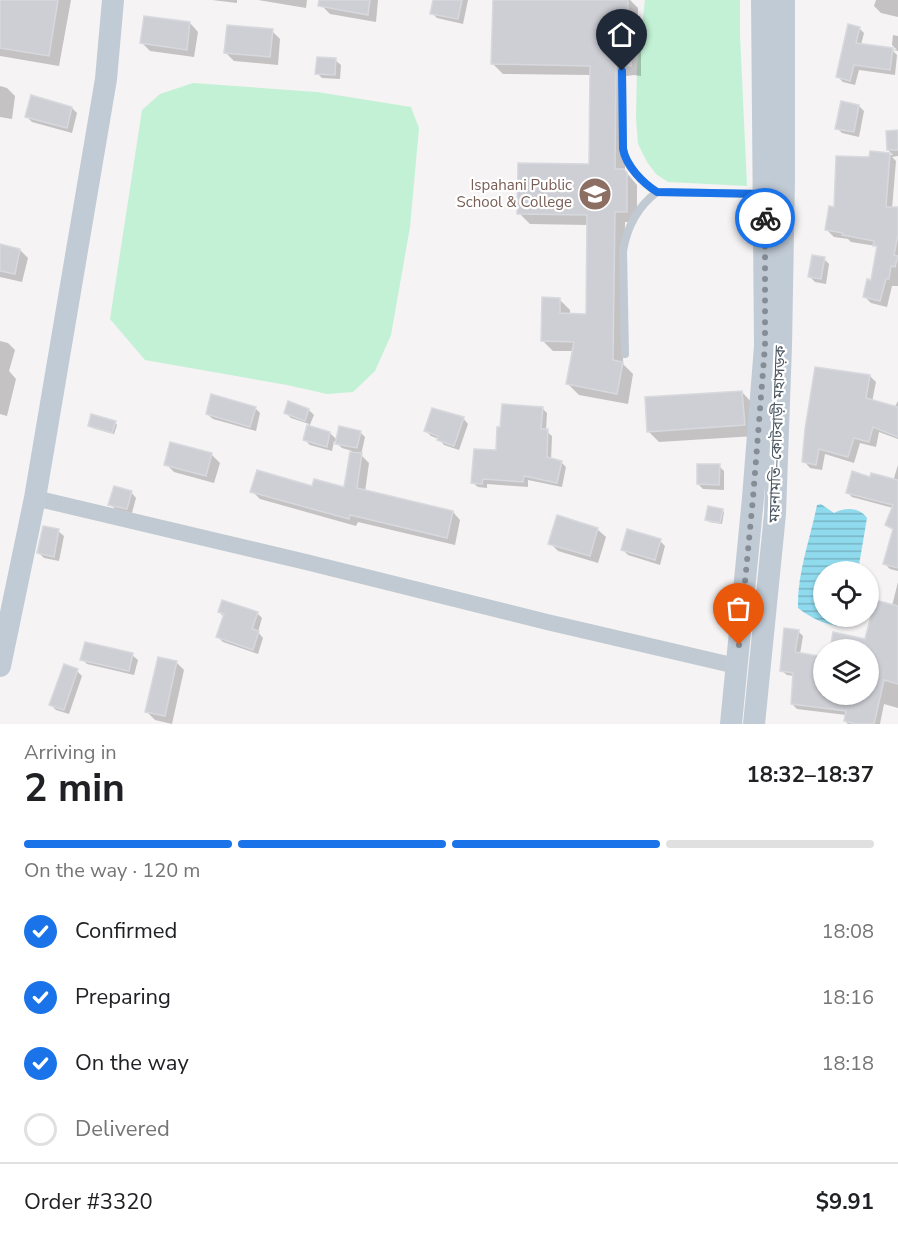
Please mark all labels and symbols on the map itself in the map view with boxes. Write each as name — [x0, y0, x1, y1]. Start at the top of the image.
pin — [596, 9, 647, 71]
place label: Ispahani Public School & College — [457, 175, 572, 212]
school or university icon: Ispahani Public School & College — [577, 176, 613, 212]
courier — [735, 188, 795, 248]
street label: ময়নামতি–কোটবাড়ী মহাসড়ক — [764, 344, 790, 524]
pin — [713, 583, 764, 645]

